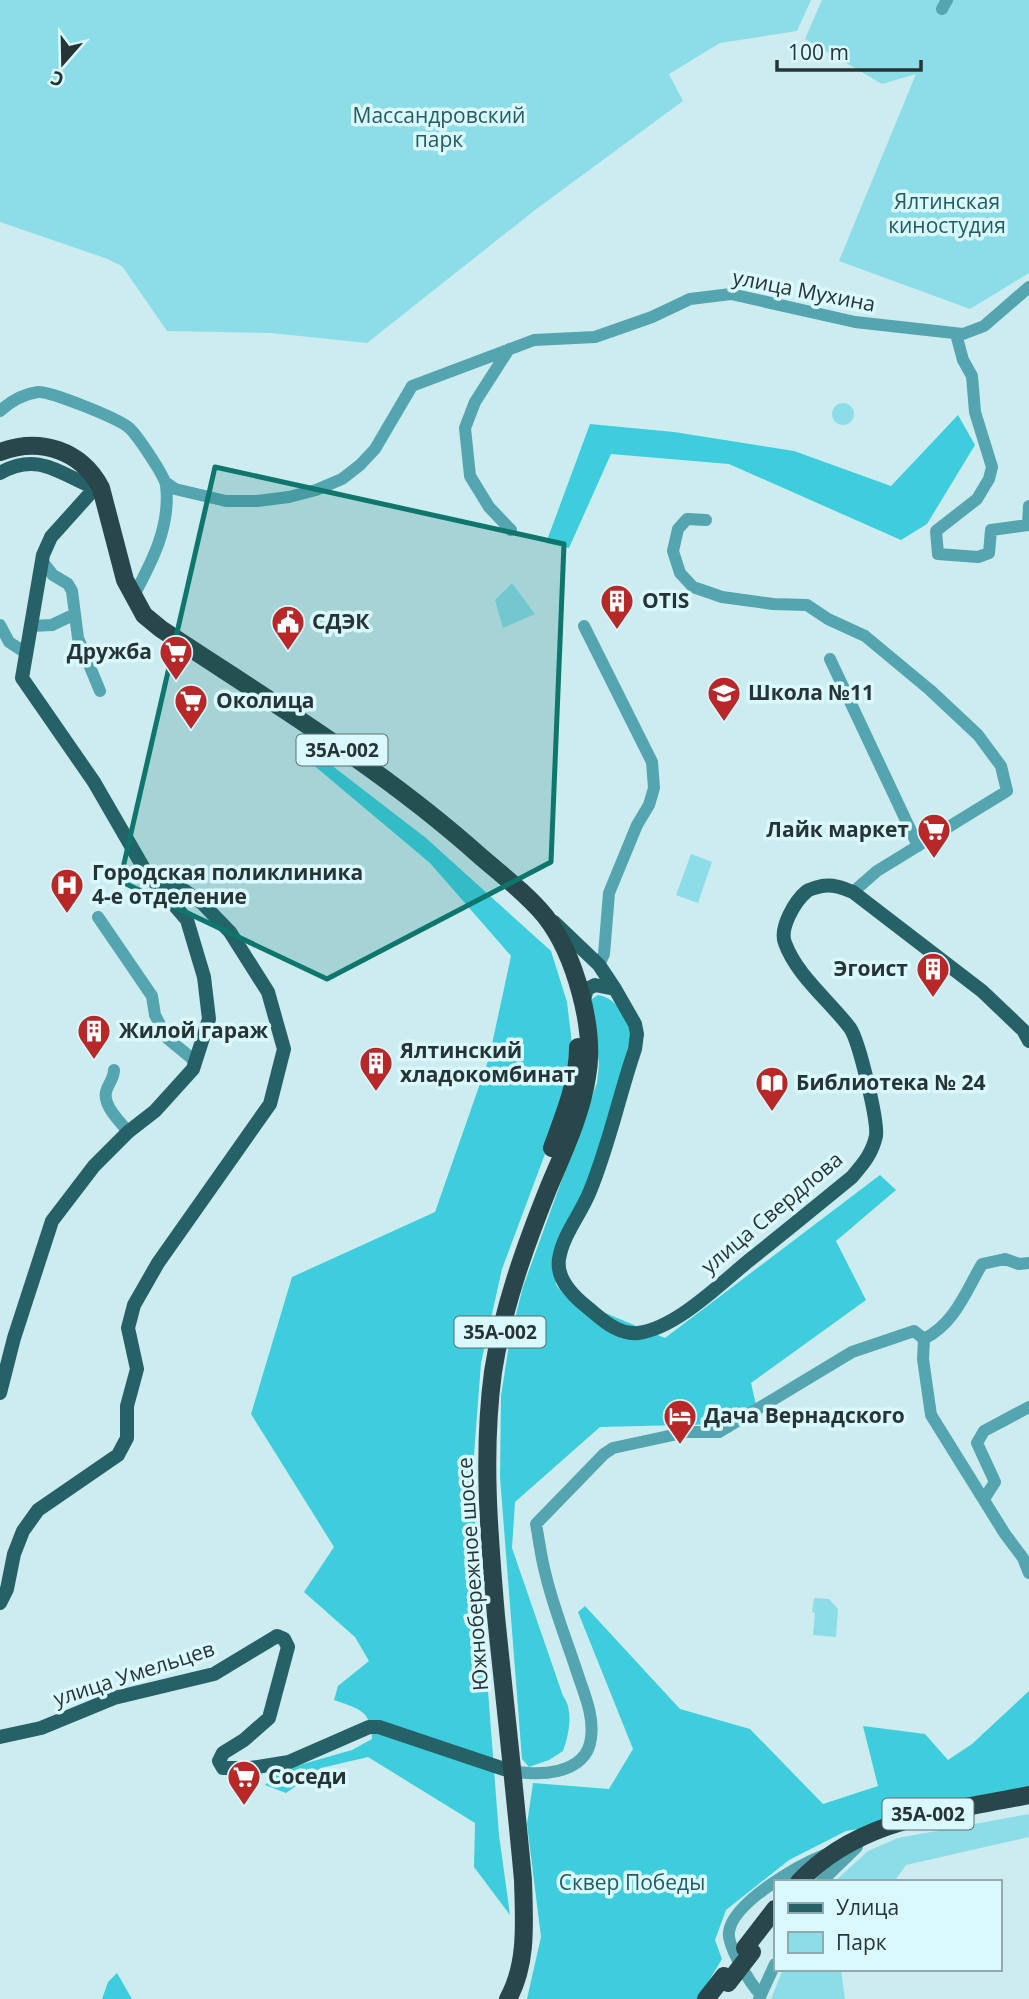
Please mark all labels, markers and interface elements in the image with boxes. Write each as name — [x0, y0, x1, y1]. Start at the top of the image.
north arrow — [28, 28, 98, 98]
scale bar — [777, 28, 920, 72]
text: 100 m — [788, 38, 849, 66]
text: С — [47, 65, 67, 93]
park label: Массандровский парк — [353, 101, 525, 153]
park label: Ялтинская киностудия — [888, 187, 1006, 239]
street label: улица Мухина — [730, 262, 878, 318]
building icon: OTIS — [598, 582, 636, 631]
place label: OTIS — [642, 586, 689, 614]
public building icon: СДЭК — [269, 603, 307, 652]
place label: СДЭК — [312, 607, 370, 635]
supermarket icon: Дружба — [157, 633, 195, 682]
place label: Дружба — [67, 637, 152, 665]
school or university icon: Школа №11 — [705, 674, 743, 723]
place label: Школа №11 — [748, 678, 874, 706]
supermarket icon: Околица — [172, 682, 210, 731]
place label: Околица — [216, 686, 315, 714]
road number: 35А-002 — [296, 734, 388, 765]
supermarket icon: Лайк маркет — [915, 811, 953, 860]
place label: Лайк маркет — [766, 815, 909, 843]
place label: Городская поликлиника 4-е отделение — [92, 858, 363, 910]
hospital icon: Городская поликлиника 4-е отделение — [48, 866, 86, 915]
building icon: Эгоист — [914, 950, 952, 999]
place label: Эгоист — [833, 954, 908, 982]
building icon: Жилой гараж — [75, 1012, 113, 1061]
place label: Жилой гараж — [119, 1016, 269, 1044]
place label: Ялтинский хладокомбинат — [399, 1036, 576, 1088]
building icon: Ялтинский хладокомбинат — [357, 1044, 395, 1093]
library icon: Библиотека № 24 — [753, 1064, 791, 1113]
place label: Библиотека № 24 — [796, 1068, 985, 1096]
street label: улица Свердлова — [695, 1145, 848, 1280]
road number: 35А-002 — [454, 1316, 546, 1348]
hotel icon: Дача Вернадского — [661, 1397, 699, 1446]
place label: Дача Вернадского — [704, 1401, 905, 1429]
street label: Южнобережное шоссе — [450, 1456, 494, 1692]
street label: улица Умельцев — [50, 1634, 218, 1712]
supermarket icon: Соседи — [225, 1758, 263, 1807]
place label: Соседи — [268, 1762, 347, 1790]
road number: 35А-002 — [883, 1798, 974, 1830]
park label: Сквер Победы — [559, 1868, 705, 1896]
legend — [774, 1880, 1001, 1971]
text: Улица — [836, 1893, 899, 1921]
text: Парк — [836, 1928, 887, 1956]

